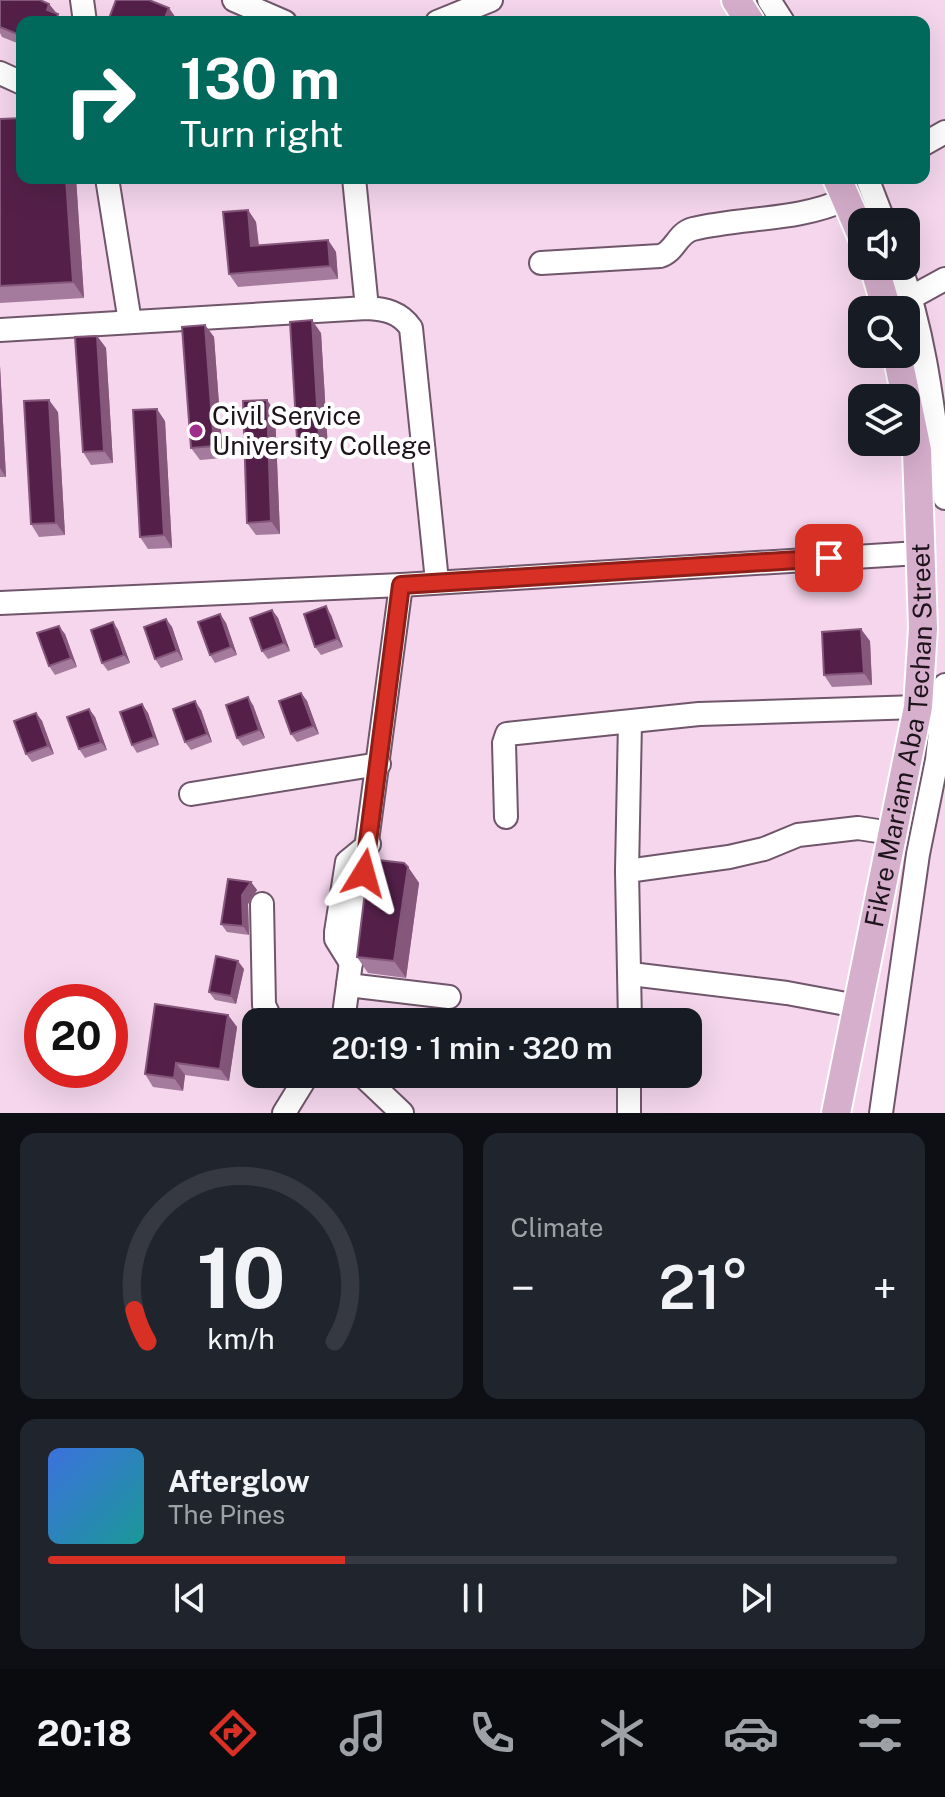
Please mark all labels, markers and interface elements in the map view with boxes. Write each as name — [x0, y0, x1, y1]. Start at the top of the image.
text: 130 m — [180, 46, 340, 112]
icon: right — [48, 48, 152, 152]
text: Turn right — [180, 113, 343, 155]
map controls — [848, 208, 920, 456]
button: sound — [848, 208, 920, 280]
button: search — [848, 296, 920, 368]
button: layers — [848, 384, 920, 456]
place label: Civil Service University College — [212, 400, 432, 461]
marker: Civil Service University College — [187, 422, 205, 440]
pin — [795, 524, 863, 592]
icon: arrive — [807, 536, 851, 580]
street label: Fikre Mariam Aba Techan Street — [858, 543, 938, 930]
position arrow — [322, 831, 406, 915]
speed limit sign: 20 — [24, 984, 128, 1088]
text: 20:19 · 1 min · 320 m — [332, 1030, 613, 1066]
text: Climate — [511, 1212, 604, 1243]
text: 10 — [197, 1229, 286, 1327]
text: 21° — [659, 1252, 749, 1323]
text: − — [511, 1262, 535, 1314]
text: + — [873, 1262, 897, 1314]
text: km/h — [208, 1322, 275, 1355]
text: Afterglow — [168, 1463, 310, 1499]
text: The Pines — [168, 1499, 285, 1530]
icon: previous — [168, 1576, 212, 1620]
icon: pause — [451, 1576, 495, 1620]
icon: next — [734, 1576, 778, 1620]
icon: directions — [205, 1705, 261, 1761]
icon: music — [335, 1705, 391, 1761]
icon: phone — [464, 1705, 520, 1761]
icon: climate — [594, 1705, 650, 1761]
icon: car — [723, 1705, 779, 1761]
icon: filters — [852, 1705, 908, 1761]
text: 20:18 — [37, 1712, 132, 1754]

